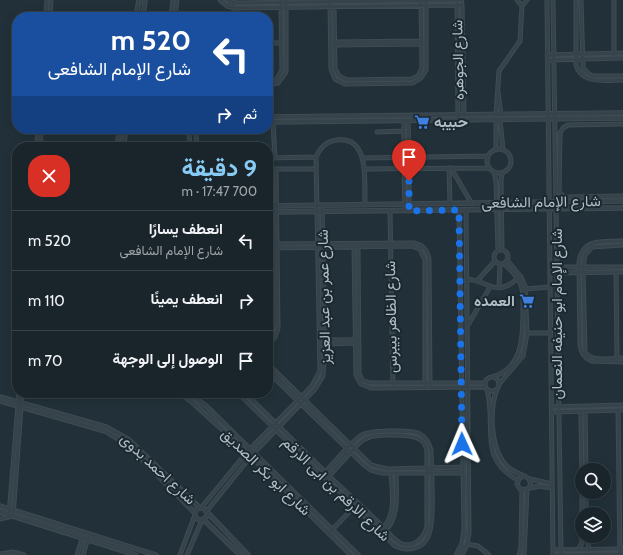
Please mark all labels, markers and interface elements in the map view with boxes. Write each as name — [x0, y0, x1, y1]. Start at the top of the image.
street label: شارع الجوهره — [448, 20, 470, 100]
text: 520 m — [111, 23, 191, 57]
icon: left — [205, 28, 257, 80]
text: شارع الإمام الشافعى — [48, 58, 191, 80]
icon: right — [213, 104, 235, 126]
text: ثم — [243, 105, 257, 123]
supermarket icon: حبيبه — [413, 113, 431, 131]
place label: حبيبه — [434, 113, 468, 131]
pin — [392, 140, 426, 181]
icon: arrive — [398, 146, 420, 168]
text: 9 دقيقة — [182, 153, 257, 182]
button: close — [28, 155, 70, 197]
text: 700 m · 17:47 — [182, 183, 257, 199]
street label: شارع الإمام الشافعى — [481, 192, 601, 214]
text: انعطف يسارًا — [149, 220, 223, 238]
street label: شارع الإمام ابو حنيفه النعمان — [548, 228, 568, 400]
street label: شارع عمر بن عبد العزيز — [314, 229, 336, 366]
icon: left — [235, 230, 257, 252]
text: 520 m — [28, 232, 71, 250]
text: شارع الإمام الشافعى — [120, 242, 223, 258]
street label: شارع الظاهر بيبرس — [381, 260, 403, 373]
text: انعطف يمينًا — [150, 290, 223, 308]
icon: right — [235, 290, 257, 312]
text: 110 m — [28, 292, 65, 310]
place label: العمده — [474, 292, 515, 310]
supermarket icon: العمده — [518, 292, 536, 310]
text: الوصول إلى الوجهة — [113, 350, 223, 368]
icon: arrive — [235, 350, 257, 372]
text: 70 m — [28, 352, 62, 370]
position arrow — [441, 423, 483, 465]
street label: شارع ابو بكر الصديق — [216, 425, 315, 521]
street label: شارع احمد بدوى — [115, 429, 200, 510]
street label: شارع الارقم بن ابى الارقم — [277, 433, 394, 547]
map controls — [575, 463, 611, 543]
button: search — [575, 463, 611, 499]
button: layers — [575, 507, 611, 543]

